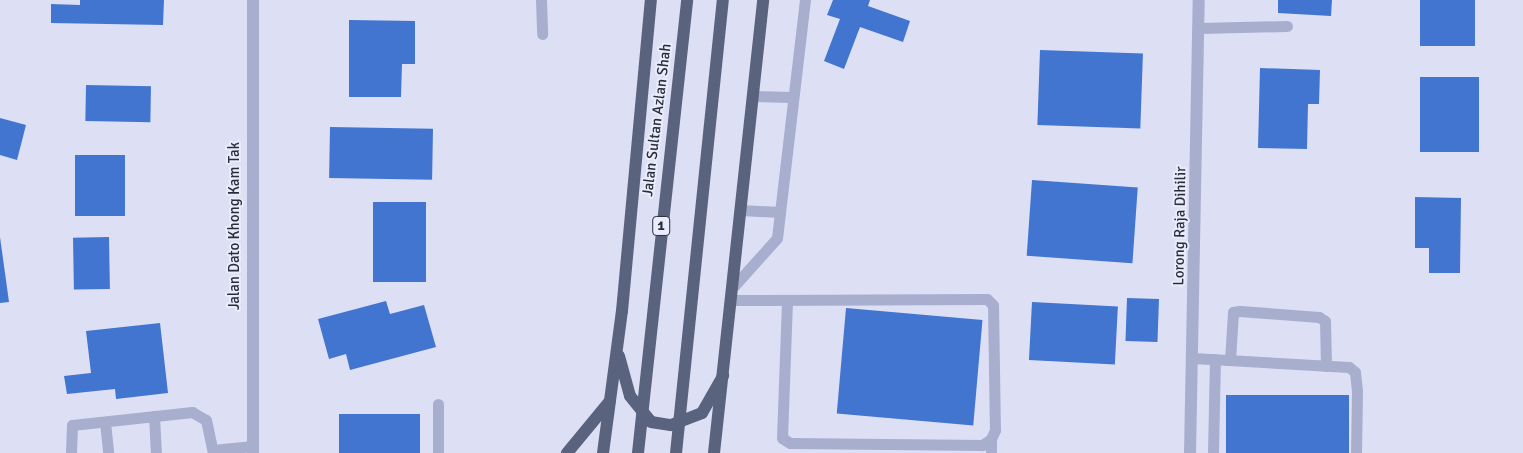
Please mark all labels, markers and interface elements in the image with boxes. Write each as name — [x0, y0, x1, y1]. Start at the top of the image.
street label: Jalan Sultan Azlan Shah — [639, 42, 675, 198]
street label: Jalan Dato Khong Kam Tak — [226, 142, 244, 310]
street label: Lorong Raja Dihilir — [1170, 166, 1190, 286]
road number: 1 — [651, 215, 671, 238]

